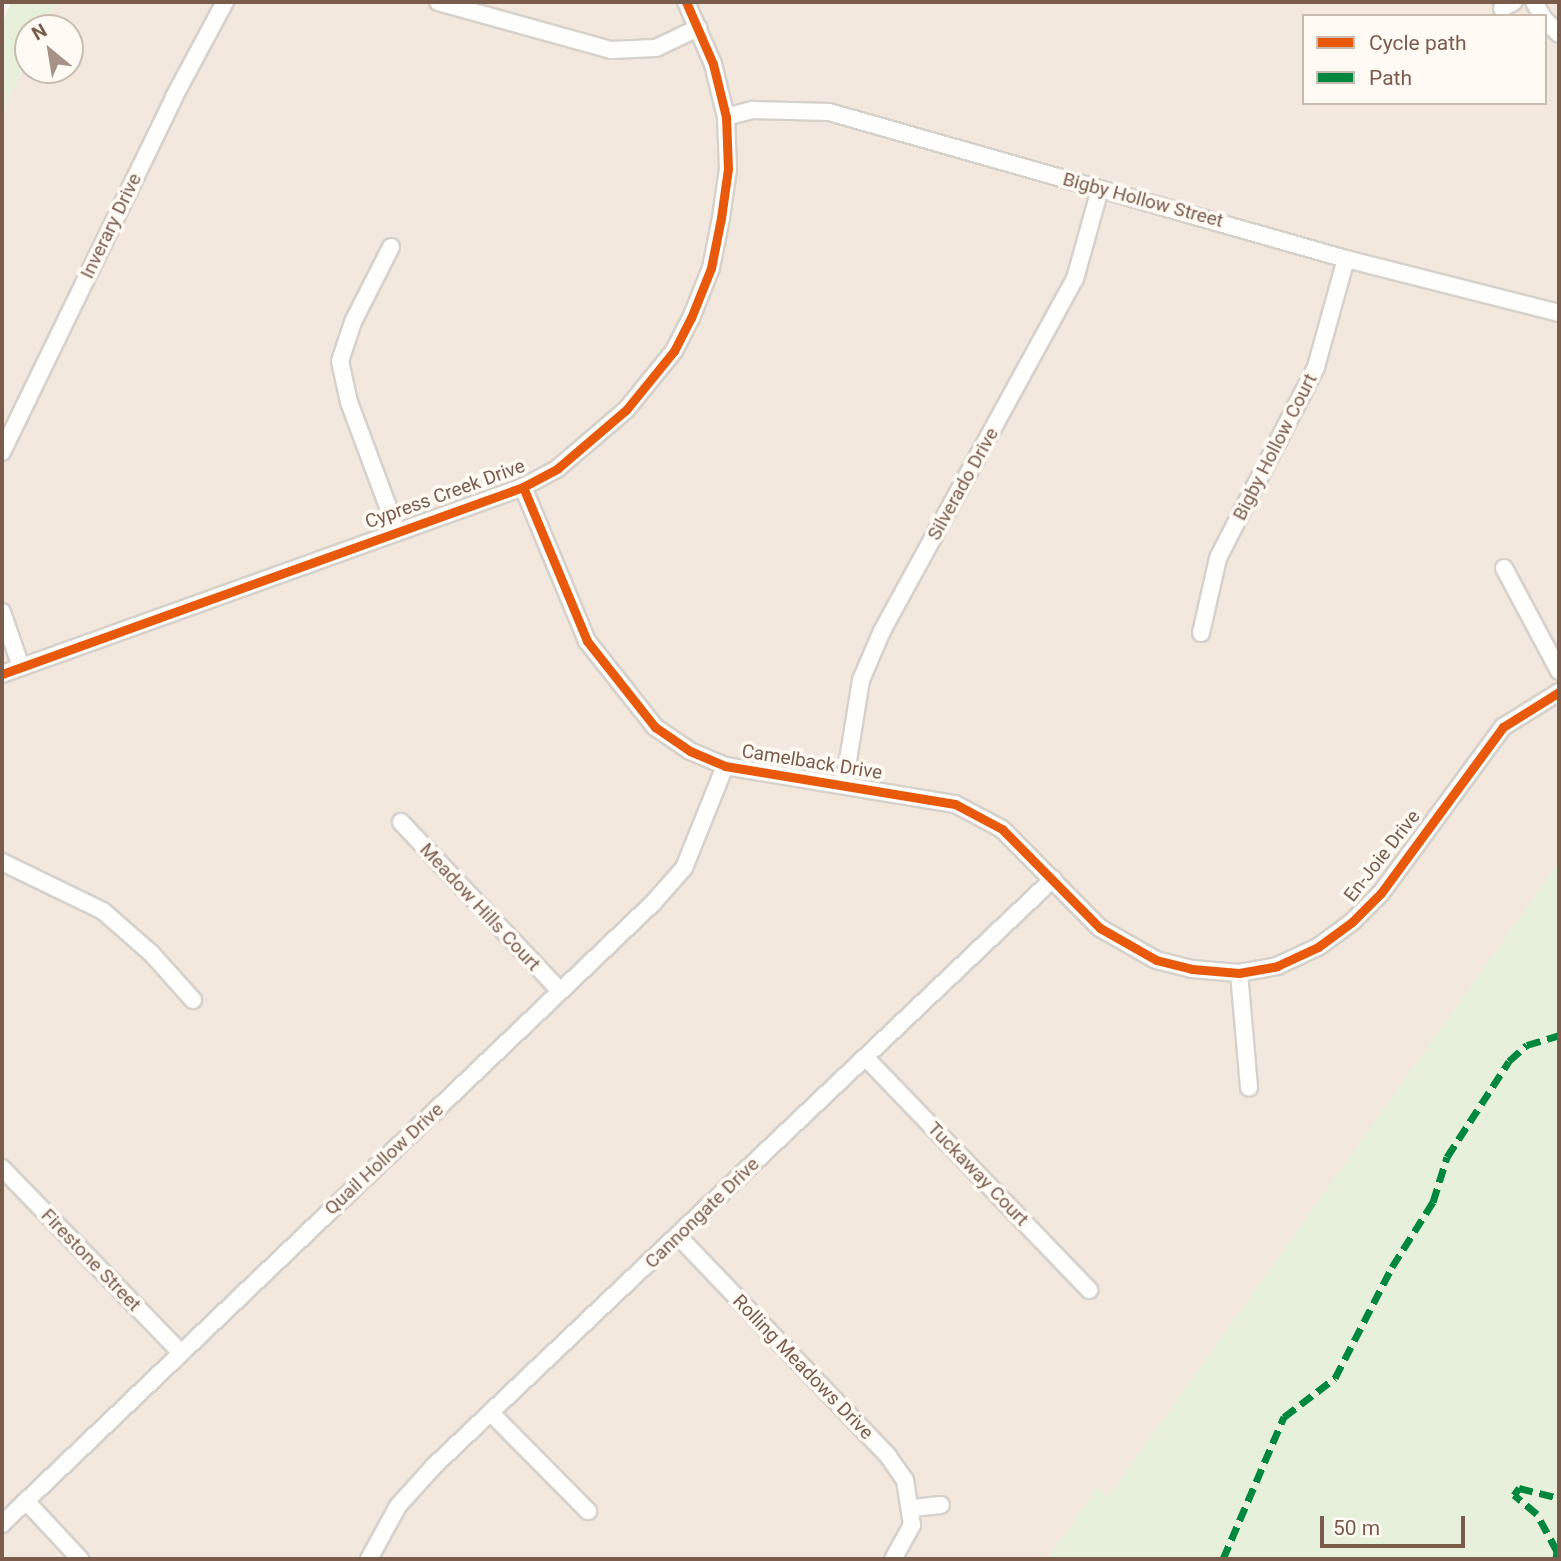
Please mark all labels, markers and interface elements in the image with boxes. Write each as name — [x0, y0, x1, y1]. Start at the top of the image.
north arrow — [14, 14, 84, 84]
legend — [1302, 14, 1547, 105]
text: N — [28, 19, 51, 45]
text: Cycle path — [1369, 31, 1467, 55]
text: Path — [1369, 66, 1412, 90]
street label: Bigby Hollow Street — [1060, 168, 1226, 232]
street label: Inverary Drive — [76, 170, 146, 282]
street label: Bigby Hollow Court — [1228, 370, 1322, 524]
street label: Silverado Drive — [923, 424, 1003, 544]
street label: Cypress Creek Drive — [362, 454, 528, 534]
street label: Camelback Drive — [740, 740, 884, 784]
street label: En-Joie Drive — [1339, 806, 1425, 906]
street label: Meadow Hills Court — [415, 838, 545, 976]
street label: Quail Hollow Drive — [320, 1098, 448, 1220]
street label: Tuckaway Court — [923, 1117, 1033, 1231]
street label: Cannongate Drive — [640, 1153, 764, 1273]
street label: Firestone Street — [36, 1204, 146, 1316]
street label: Rolling Meadows Drive — [728, 1290, 878, 1444]
scale bar — [1323, 1502, 1468, 1546]
text: 50 m — [1333, 1516, 1380, 1540]

